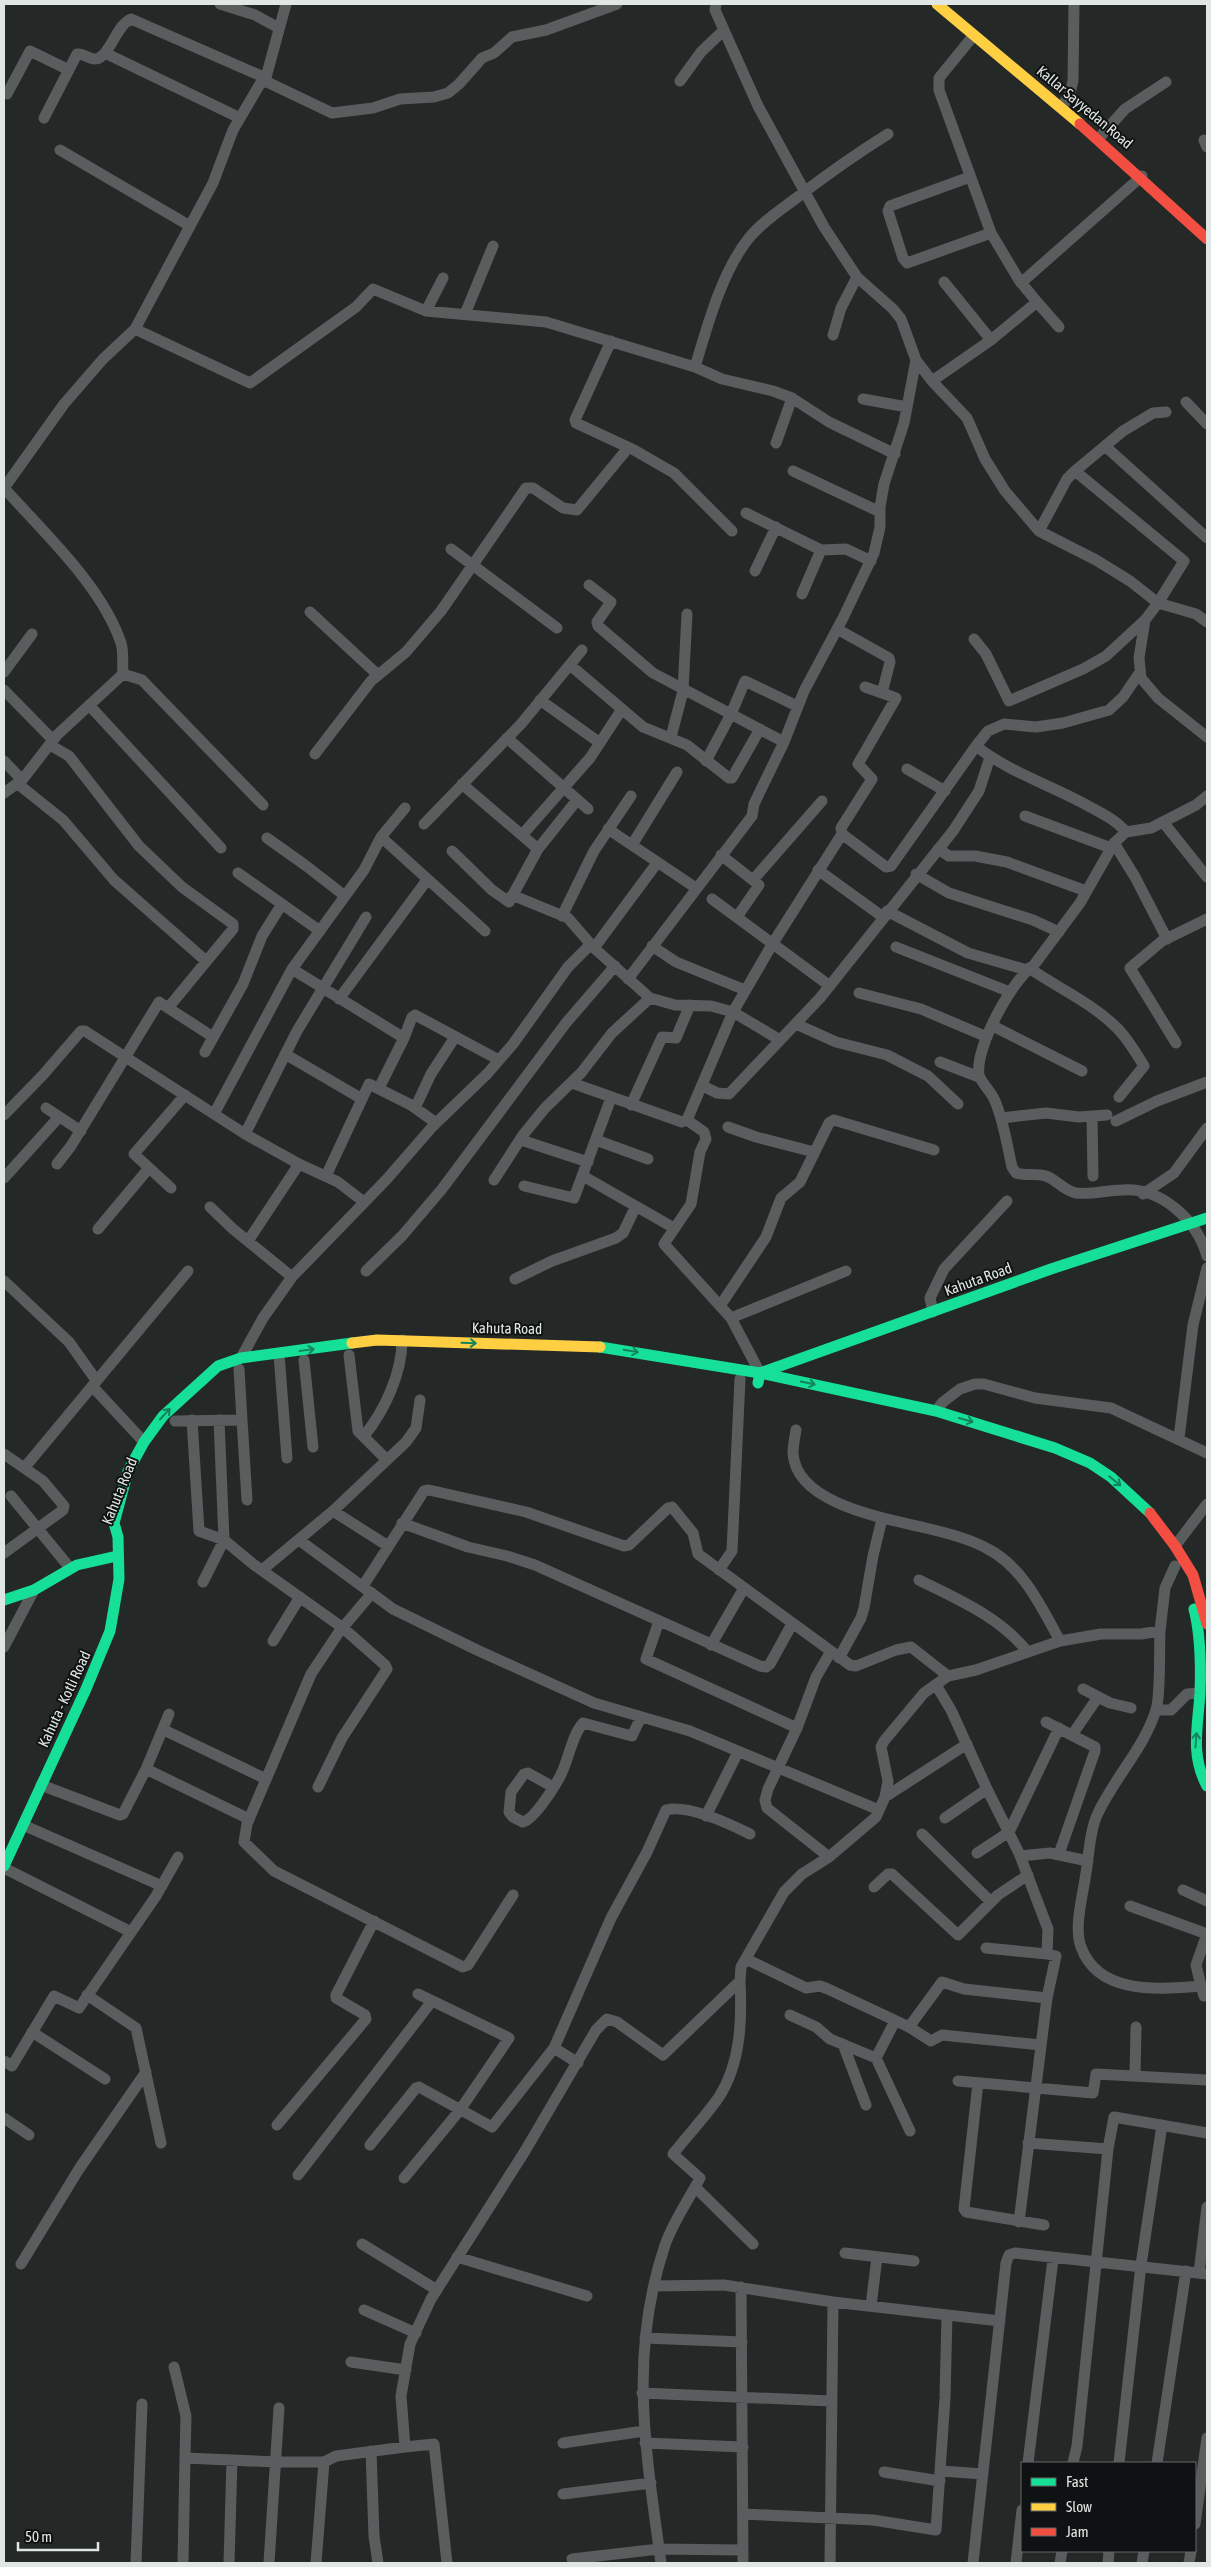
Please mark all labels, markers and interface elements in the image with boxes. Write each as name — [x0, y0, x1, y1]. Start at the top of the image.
street label: Kallar Sayyedan Road — [1034, 62, 1136, 152]
street label: Kahuta Road — [942, 1259, 1014, 1299]
street label: Kahuta Road — [472, 1319, 542, 1337]
one-way arrow — [460, 1338, 476, 1347]
one-way arrow — [299, 1345, 315, 1355]
one-way arrow — [622, 1346, 638, 1356]
one-way arrow — [799, 1379, 815, 1388]
one-way arrow — [159, 1408, 171, 1421]
one-way arrow — [957, 1415, 973, 1425]
street label: Kahuta Road — [98, 1455, 140, 1527]
one-way arrow — [1108, 1475, 1121, 1486]
street label: Kahuta - Kotli Road — [34, 1648, 94, 1750]
one-way arrow — [1191, 1732, 1200, 1748]
legend — [1021, 2462, 1196, 2552]
text: Fast — [1066, 2473, 1088, 2490]
text: Slow — [1066, 2498, 1092, 2515]
scale bar — [18, 2520, 98, 2552]
text: Jam — [1066, 2523, 1089, 2540]
text: 50 m — [25, 2528, 52, 2545]

